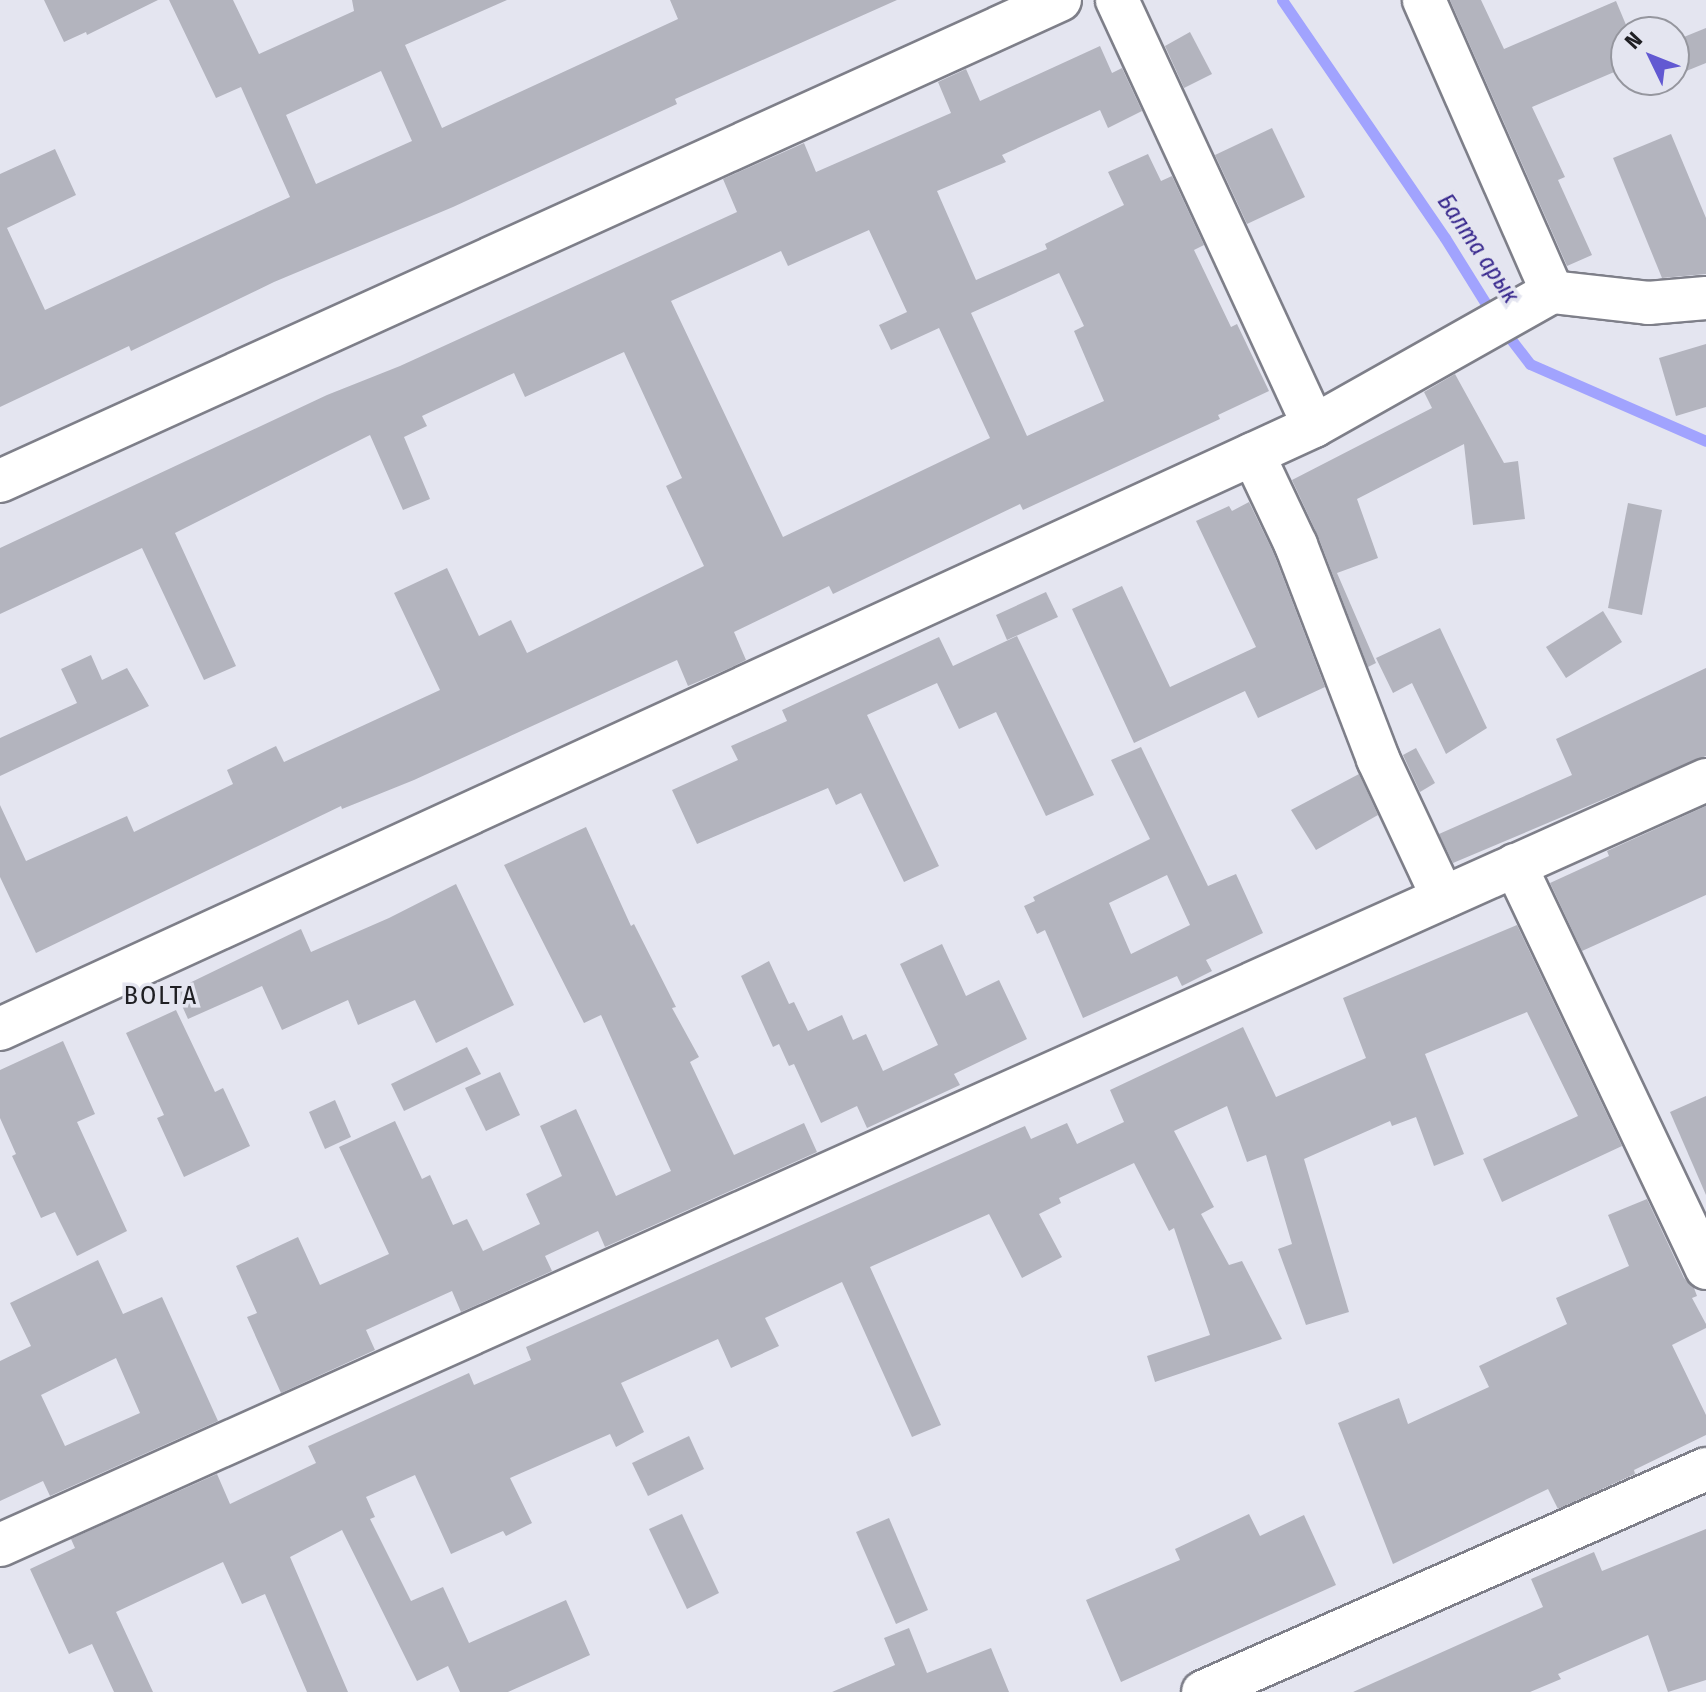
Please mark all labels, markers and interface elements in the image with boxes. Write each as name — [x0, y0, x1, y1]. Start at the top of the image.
north arrow — [1610, 16, 1690, 96]
text: N — [1619, 27, 1648, 55]
water label: Балта арык — [1431, 189, 1525, 309]
district label: BOLTA — [124, 980, 198, 1012]

